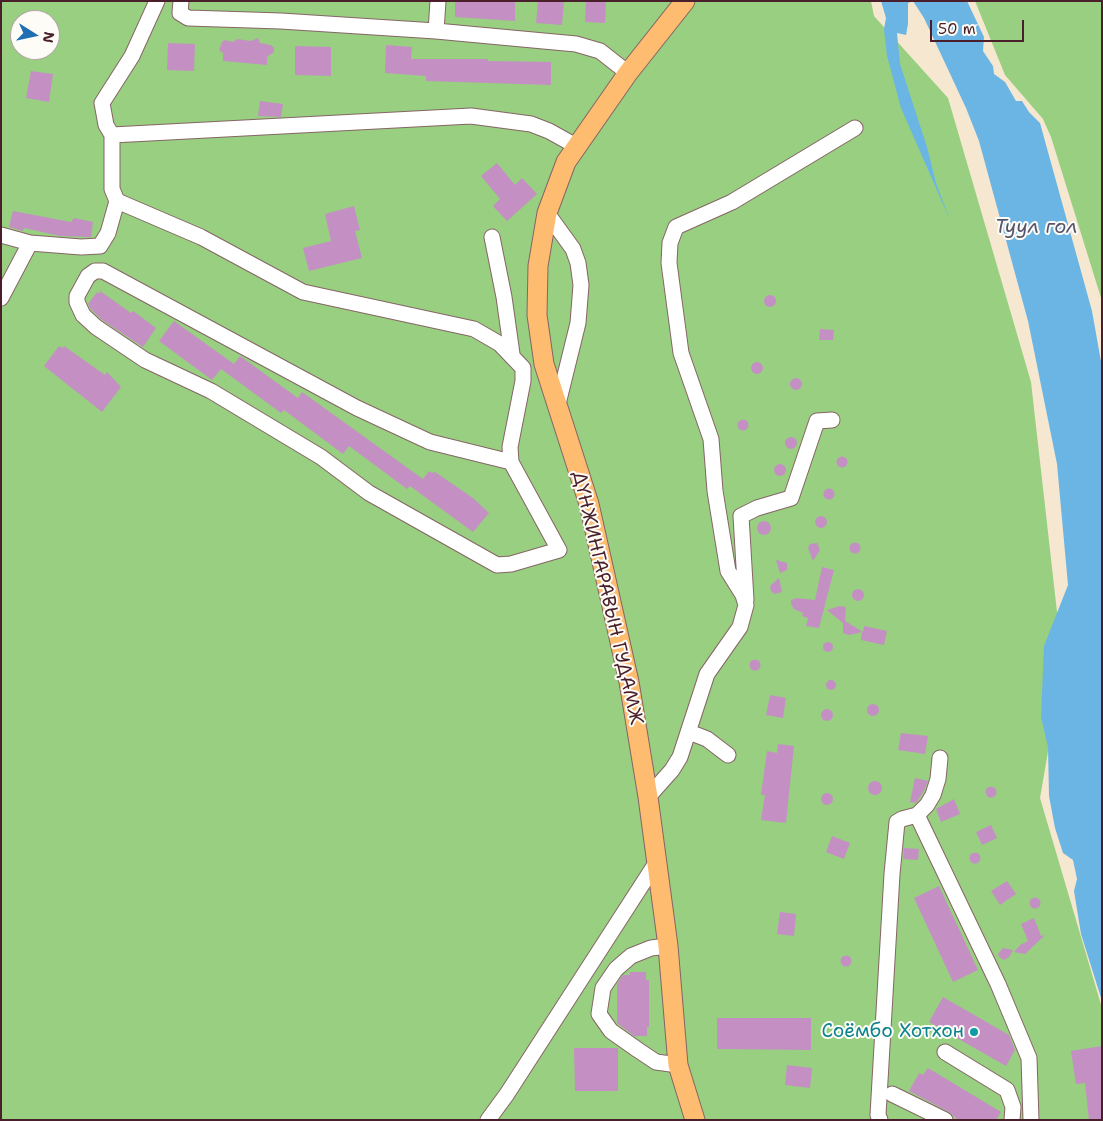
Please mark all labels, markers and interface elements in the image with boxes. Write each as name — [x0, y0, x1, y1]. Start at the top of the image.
north arrow — [10, 10, 60, 60]
scale bar — [933, 10, 1027, 42]
text: 50 m — [938, 19, 976, 39]
text: N — [39, 30, 59, 44]
water label: Туул гол — [995, 216, 1077, 240]
street label: ДҮНЖИНГАРАВЫН ГУДАМЖ — [567, 469, 647, 727]
place label: Соёмбо Хотхон — [822, 1021, 964, 1043]
marker: Соёмбо Хотхон — [968, 1026, 980, 1038]

